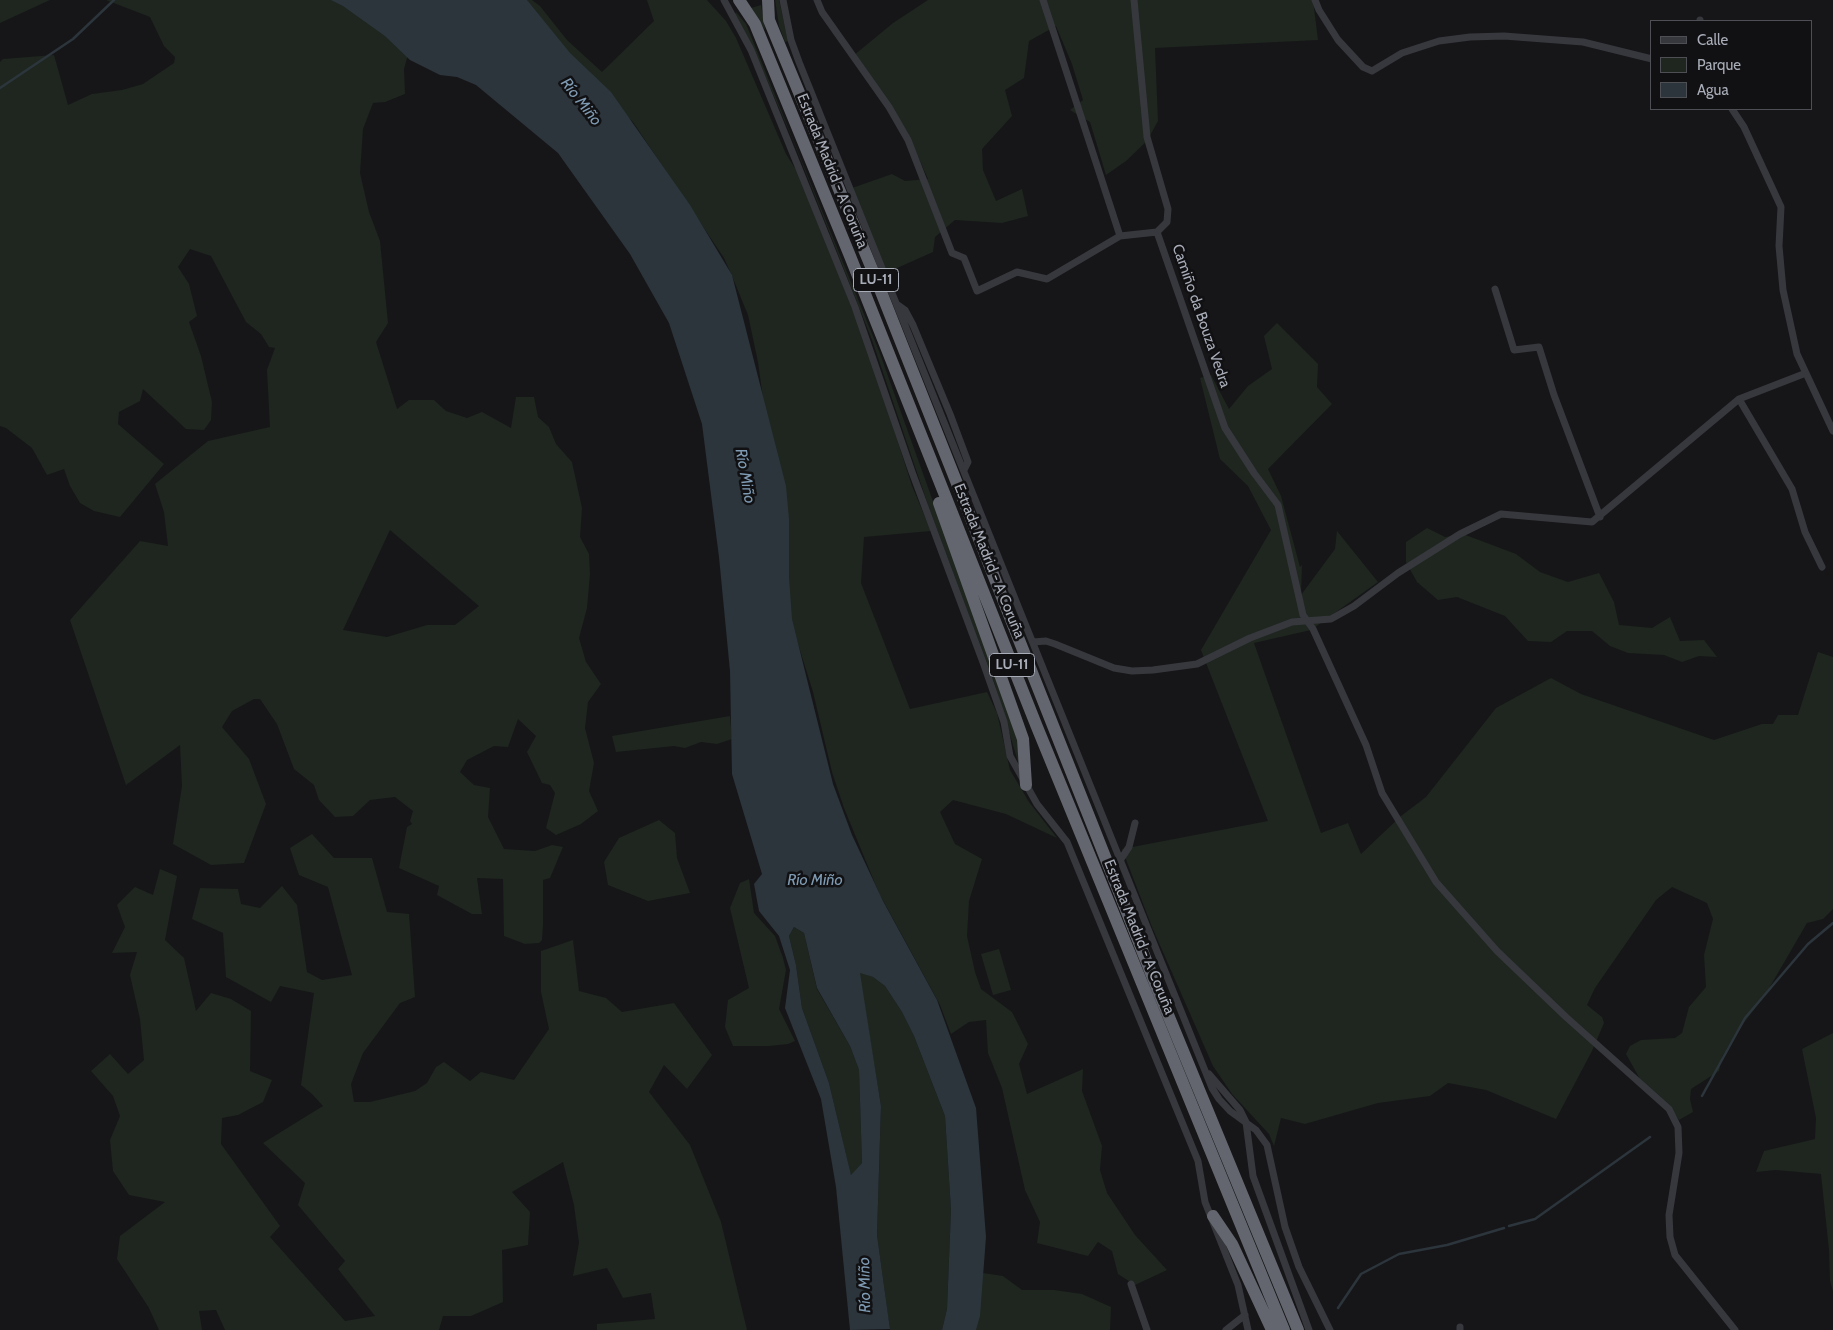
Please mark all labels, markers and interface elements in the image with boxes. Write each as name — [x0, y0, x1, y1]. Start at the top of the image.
legend — [1650, 20, 1813, 110]
text: Calle — [1697, 31, 1728, 49]
text: Parque — [1697, 56, 1741, 74]
water label: Río Miño — [556, 74, 606, 130]
text: Agua — [1697, 81, 1729, 99]
street label: Estrada Madrid - A Coruña — [793, 91, 871, 251]
street label: Camiño da Bouza Vedra — [1168, 242, 1234, 390]
road number: LU-11 — [854, 268, 898, 292]
water label: Río Miño — [731, 447, 759, 505]
street label: Estrada Madrid - A Coruña — [950, 481, 1028, 641]
road number: LU-11 — [990, 654, 1034, 676]
street label: Estrada Madrid - A Coruña — [1100, 857, 1178, 1017]
water label: Río Miño — [787, 870, 843, 890]
water label: Río Miño — [855, 1257, 875, 1313]

